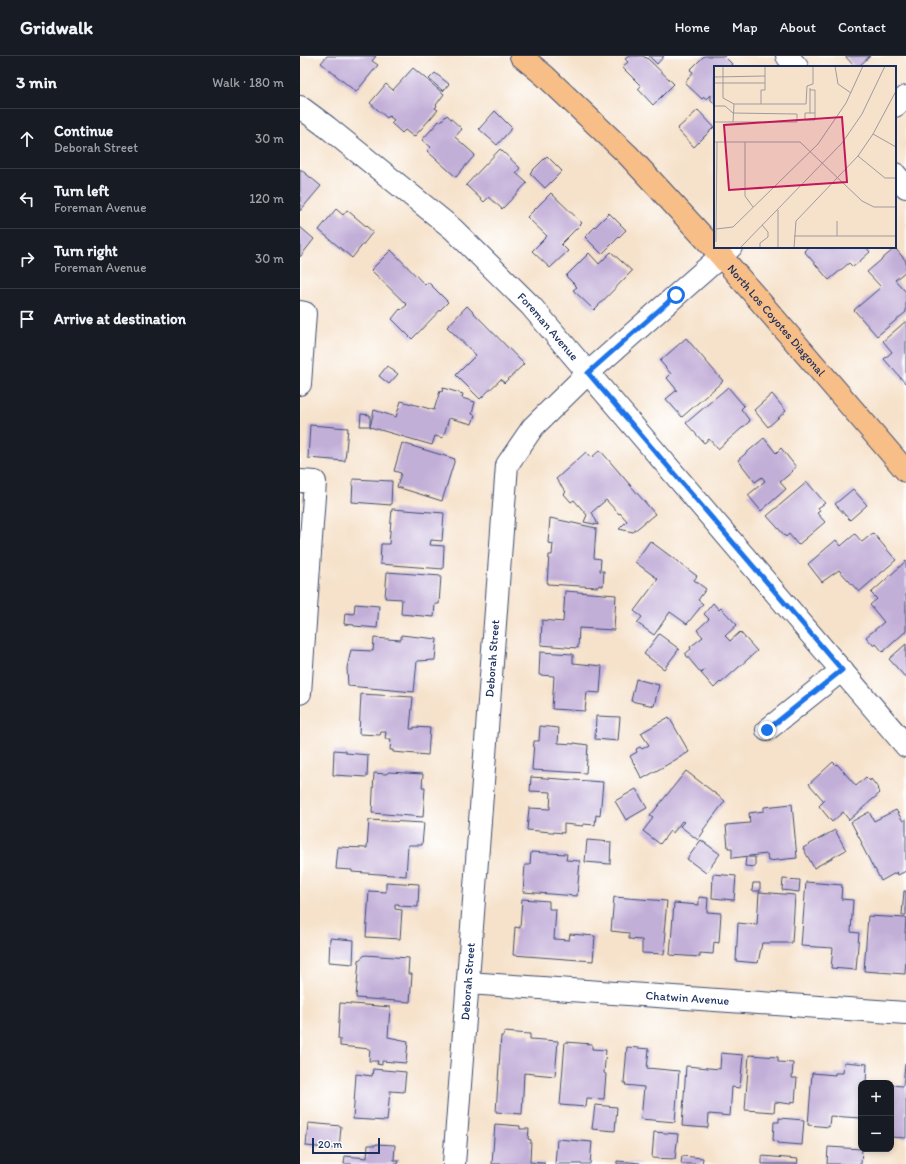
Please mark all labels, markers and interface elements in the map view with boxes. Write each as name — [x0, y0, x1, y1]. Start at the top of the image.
text: Gridwalk — [20, 16, 93, 39]
text: Home — [675, 19, 710, 36]
text: Map — [732, 19, 758, 36]
text: About — [780, 19, 816, 36]
text: Contact — [838, 19, 886, 36]
inset map — [714, 66, 896, 248]
text: 3 min — [16, 72, 57, 92]
text: Walk · 180 m — [212, 75, 284, 90]
text: Continue — [54, 122, 113, 140]
icon: ahead — [16, 128, 38, 150]
text: 30 m — [255, 131, 284, 146]
text: Deborah Street — [54, 140, 138, 155]
text: Turn left — [54, 182, 109, 200]
icon: left — [16, 188, 38, 210]
text: 120 m — [249, 191, 284, 206]
text: Foreman Avenue — [54, 200, 146, 215]
text: Turn right — [54, 242, 118, 260]
icon: right — [16, 248, 38, 270]
text: 30 m — [255, 251, 284, 266]
text: Foreman Avenue — [54, 260, 146, 275]
street label: North Los Coyotes Diagonal — [725, 262, 829, 379]
route start — [667, 286, 685, 304]
street label: Foreman Avenue — [515, 290, 581, 364]
icon: arrive — [16, 308, 38, 330]
text: Arrive at destination — [54, 310, 186, 328]
street label: Deborah Street — [482, 619, 502, 698]
route end — [758, 721, 776, 739]
street label: Deborah Street — [458, 942, 478, 1021]
street label: Chatwin Avenue — [645, 988, 730, 1008]
map controls — [858, 1080, 894, 1152]
button: + — [858, 1080, 894, 1116]
button: − — [858, 1116, 894, 1152]
scale bar — [312, 1136, 380, 1155]
text: 20 m — [318, 1138, 342, 1151]

